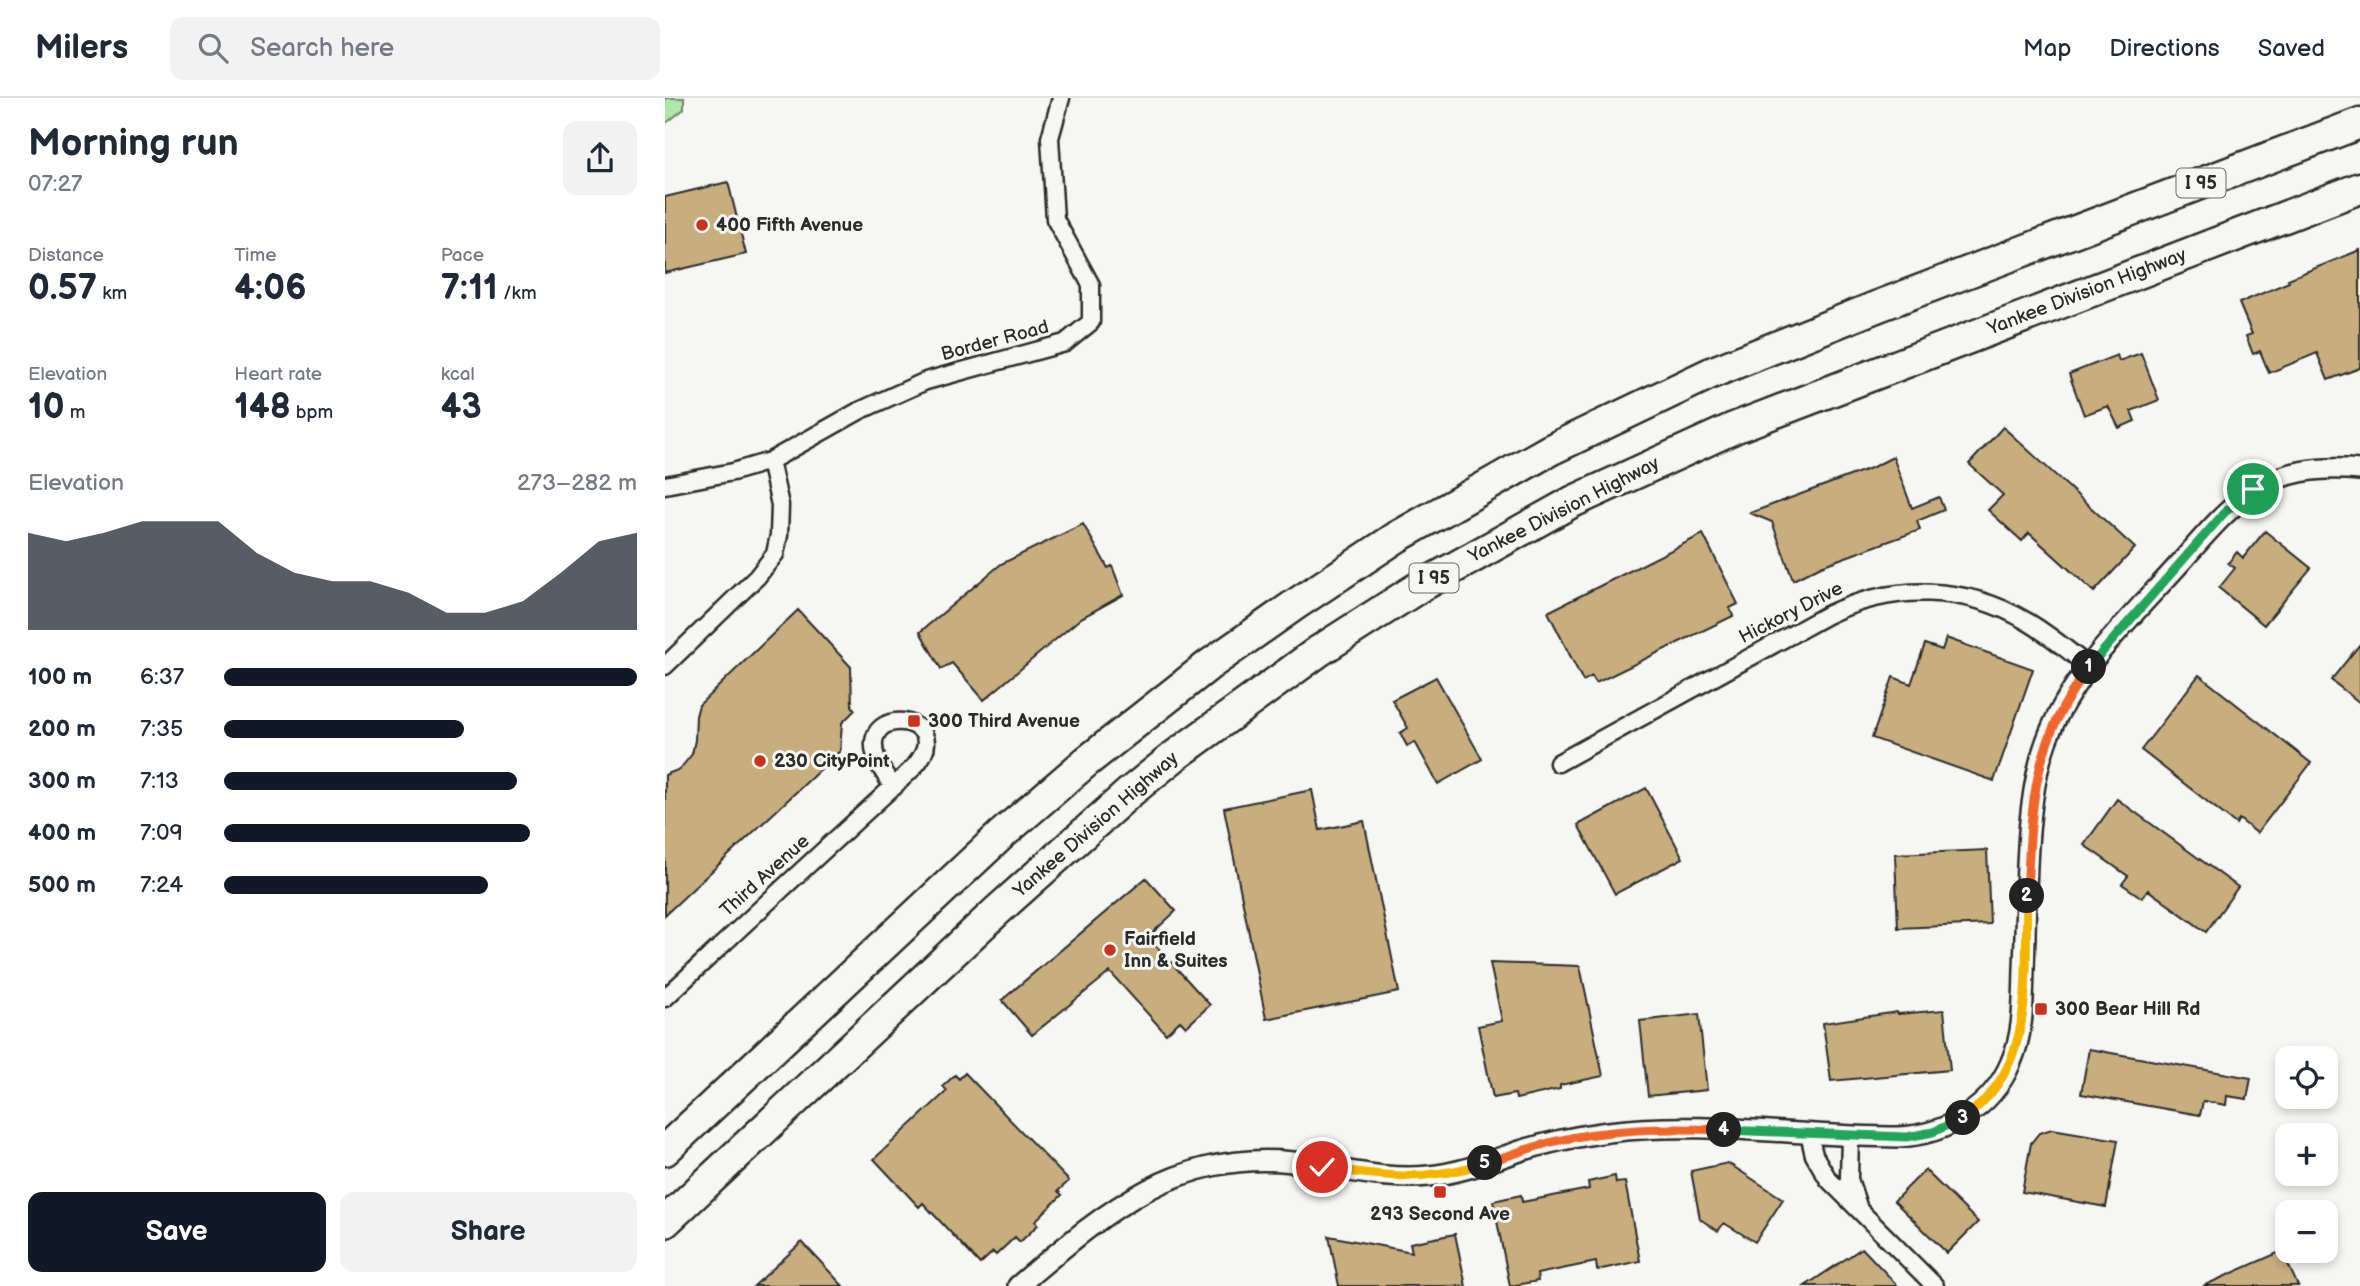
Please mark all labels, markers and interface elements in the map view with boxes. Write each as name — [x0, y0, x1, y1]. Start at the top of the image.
search box — [170, 17, 660, 80]
text: Milers — [35, 28, 128, 68]
icon: search — [194, 29, 232, 67]
text: Search here — [250, 33, 394, 64]
text: Map — [2023, 34, 2071, 63]
text: Directions — [2109, 34, 2220, 63]
text: Saved — [2258, 34, 2325, 63]
text: Morning run — [28, 121, 239, 166]
button: share — [563, 121, 637, 195]
road number: I 95 — [2177, 168, 2225, 198]
text: 07:27 — [28, 170, 82, 198]
place label: 400 Fifth Avenue — [716, 214, 863, 237]
marker: 400 Fifth Avenue — [694, 217, 710, 233]
street label: Yankee Division Highway — [1983, 243, 2190, 341]
text: Distance — [28, 244, 104, 267]
text: Time — [234, 244, 276, 267]
text: Pace — [441, 244, 484, 267]
text: 0.57 — [28, 267, 97, 310]
text: 4:06 — [234, 267, 306, 310]
text: 7:11 — [441, 267, 498, 310]
text: km — [97, 282, 127, 305]
text: /km — [498, 282, 537, 305]
street label: Border Road — [939, 316, 1051, 366]
text: Elevation — [28, 363, 107, 386]
text: Heart rate — [234, 363, 322, 386]
text: kcal — [441, 363, 475, 386]
text: 10 — [28, 386, 65, 429]
text: 148 — [234, 386, 291, 429]
text: 43 — [441, 386, 482, 429]
text: m — [65, 401, 85, 424]
text: bpm — [291, 401, 333, 424]
street label: Yankee Division Highway — [1464, 452, 1664, 569]
pin — [2223, 459, 2283, 519]
text: Elevation — [28, 469, 124, 497]
text: 273–282 m — [517, 469, 637, 497]
icon: arrive — [2234, 470, 2272, 508]
road number: I 95 — [1409, 564, 1459, 592]
street label: Hickory Drive — [1735, 577, 1847, 649]
pin: 1 — [2071, 650, 2107, 684]
text: 1 — [2085, 655, 2093, 678]
text: 100 m — [28, 663, 92, 691]
text: 6:37 — [140, 663, 184, 691]
place label: 300 Third Avenue — [928, 710, 1080, 733]
marker: 300 Third Avenue — [906, 713, 922, 729]
text: 200 m — [28, 715, 96, 743]
text: 7:35 — [140, 715, 183, 743]
street label: Yankee Division Highway — [1008, 747, 1183, 904]
place label: 230 CityPoint — [774, 750, 890, 773]
marker: 230 CityPoint — [752, 753, 768, 769]
text: 300 m — [28, 767, 96, 795]
text: 7:13 — [140, 767, 179, 795]
text: 400 m — [28, 819, 96, 847]
text: 7:09 — [140, 819, 183, 847]
street label: Third Avenue — [716, 830, 814, 922]
text: 500 m — [28, 871, 96, 899]
text: 7:24 — [140, 871, 183, 899]
pin: 2 — [2009, 878, 2045, 914]
text: 2 — [2021, 884, 2032, 907]
place label: Fairfield Inn & Suites — [1124, 928, 1228, 973]
marker: Fairfield Inn & Suites — [1102, 942, 1118, 958]
place label: 300 Bear Hill Rd — [2055, 998, 2200, 1021]
marker: 300 Bear Hill Rd — [2033, 1001, 2049, 1017]
map controls — [2275, 1046, 2338, 1263]
button: locate — [2275, 1046, 2338, 1109]
pin: 3 — [1945, 1100, 1981, 1136]
text: 3 — [1957, 1106, 1968, 1129]
pin: 4 — [1707, 1112, 1741, 1148]
text: 4 — [1718, 1118, 1729, 1141]
button: + — [2275, 1123, 2338, 1186]
pin — [1292, 1137, 1352, 1197]
pin: 5 — [1467, 1146, 1503, 1180]
icon: check — [1303, 1148, 1341, 1186]
text: 5 — [1479, 1151, 1490, 1174]
marker: 293 Second Ave — [1432, 1184, 1448, 1200]
button: Save — [28, 1192, 326, 1272]
button: Share — [340, 1192, 637, 1272]
button: − — [2275, 1200, 2338, 1263]
place label: 293 Second Ave — [1370, 1203, 1510, 1226]

